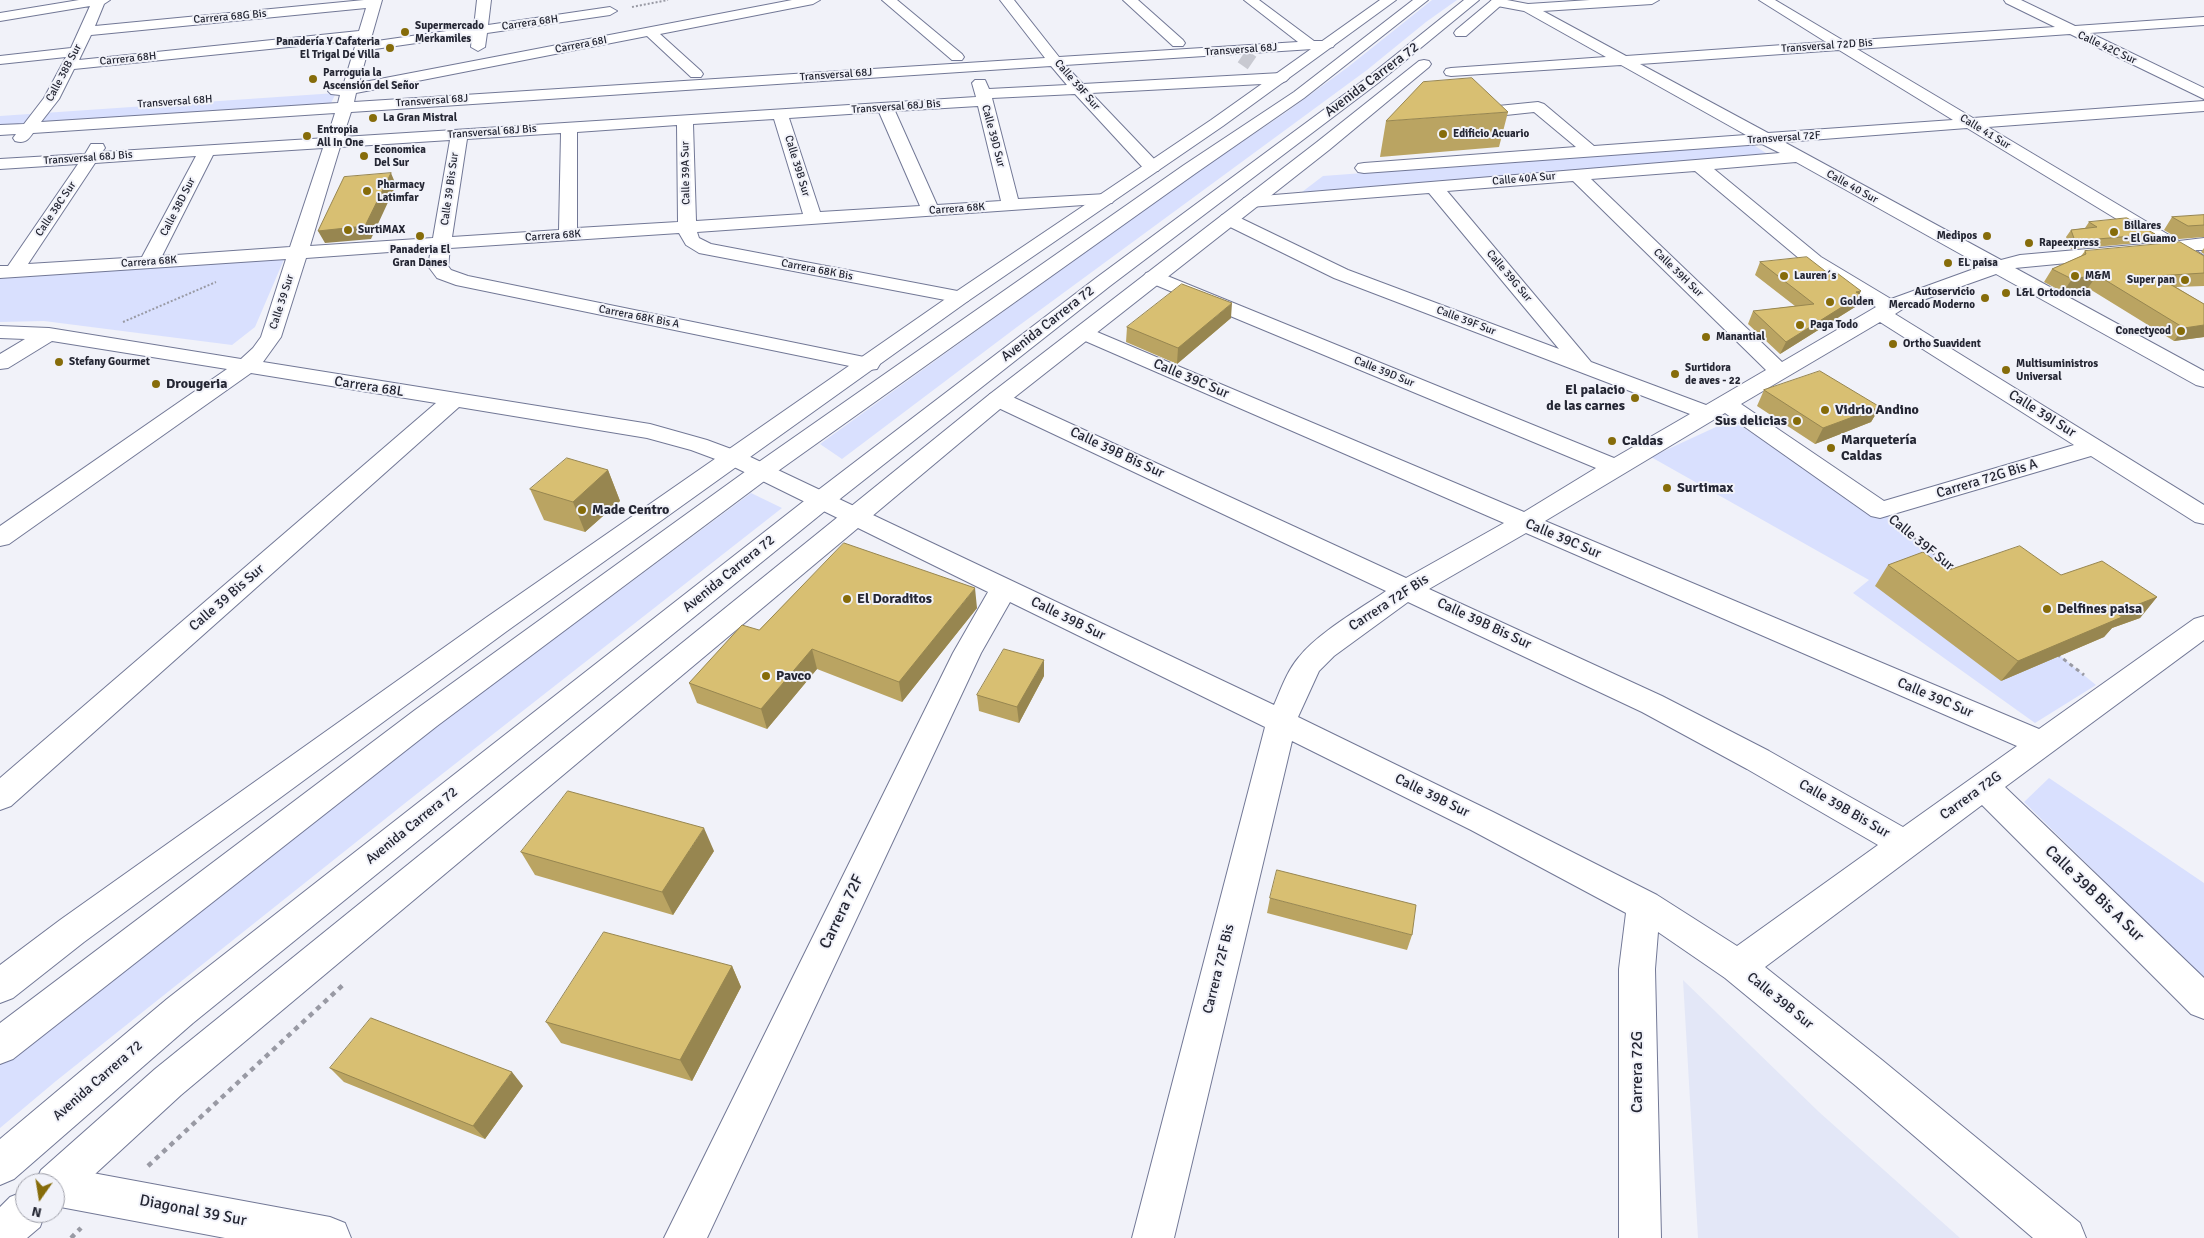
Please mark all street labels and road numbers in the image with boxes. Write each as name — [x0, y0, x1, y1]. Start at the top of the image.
street label: Carrera 68G Bis — [193, 7, 267, 27]
street label: Carrera 68H — [501, 13, 559, 33]
street label: Calle 42C Sur — [2075, 29, 2139, 67]
street label: Carrera 68I — [554, 34, 608, 56]
street label: Transversal 72D Bis — [1781, 36, 1873, 56]
street label: Avenida Carrera 72 — [1322, 39, 1422, 121]
street label: Transversal 68J — [1204, 41, 1278, 59]
street label: Calle 38B Sur — [43, 42, 85, 104]
street label: Carrera 68H — [99, 49, 157, 69]
street label: Calle 39F Sur — [1052, 57, 1102, 113]
street label: Transversal 68J — [799, 66, 873, 84]
street label: Transversal 68J — [395, 92, 469, 110]
street label: Transversal 68H — [137, 93, 213, 111]
street label: Transversal 68J Bis — [851, 97, 941, 117]
street label: Calle 39D Sur — [978, 103, 1008, 169]
street label: Calle 41 Sur — [1957, 112, 2013, 152]
street label: Transversal 68J Bis — [447, 122, 537, 142]
street label: Transversal 72F — [1747, 129, 1821, 147]
street label: Calle 39B Sur — [781, 134, 813, 198]
street label: Calle 39A Sur — [679, 141, 693, 205]
street label: Transversal 68J Bis — [43, 148, 133, 168]
street label: Calle 39 Bis Sur — [438, 152, 462, 226]
street label: Calle 40 Sur — [1824, 167, 1880, 207]
street label: Calle 40A Sur — [1492, 170, 1556, 188]
street label: Calle 38D Sur — [158, 176, 198, 238]
street label: Calle 38C Sur — [33, 179, 79, 239]
street label: Carrera 68K — [929, 200, 985, 218]
street label: Carrera 68K — [525, 227, 581, 245]
street label: Calle 39H Sur — [1650, 246, 1706, 300]
street label: Calle 39G Sur — [1483, 247, 1535, 305]
street label: Carrera 68K — [121, 253, 177, 271]
street label: Carrera 68K Bis — [780, 257, 854, 283]
street label: Calle 39 Sur — [267, 273, 297, 331]
street label: Avenida Carrera 72 — [998, 282, 1098, 366]
street label: Carrera 68K Bis A — [598, 303, 680, 331]
street label: Calle 39F Sur — [1434, 304, 1498, 338]
street label: Calle 39D Sur — [1352, 354, 1416, 390]
street label: Calle 39C Sur — [1151, 356, 1231, 402]
street label: Carrera 68L — [333, 373, 405, 401]
street label: Calle 39I Sur — [2005, 387, 2079, 441]
street label: Calle 39B Bis Sur — [1067, 424, 1167, 482]
street label: Carrera 72G Bis A — [1934, 456, 2040, 502]
street label: Calle 39F Sur — [1885, 511, 1957, 575]
street label: Calle 39C Sur — [1523, 516, 1603, 562]
street label: Avenida Carrera 72 — [680, 532, 778, 616]
street label: Calle 39 Bis Sur — [186, 561, 268, 635]
street label: Carrera 72F Bis — [1346, 571, 1432, 635]
street label: Calle 39B Sur — [1028, 594, 1108, 644]
street label: Calle 39B Bis Sur — [1434, 595, 1534, 653]
street label: Calle 39C Sur — [1895, 675, 1975, 721]
street label: Carrera 72G — [1937, 768, 2005, 824]
street label: Calle 39B Sur — [1392, 771, 1472, 821]
street label: Calle 39B Bis Sur — [1796, 776, 1892, 842]
street label: Avenida Carrera 72 — [363, 784, 461, 868]
street label: Calle 39B Bis A Sur — [2041, 842, 2147, 946]
street label: Carrera 72F — [816, 872, 868, 952]
street label: Carrera 72F Bis — [1200, 923, 1238, 1015]
street label: Calle 39B Sur — [1743, 969, 1817, 1033]
street label: Carrera 72G — [1628, 1031, 1648, 1113]
street label: Avenida Carrera 72 — [50, 1037, 146, 1125]
street label: Diagonal 39 Sur — [138, 1191, 248, 1231]

